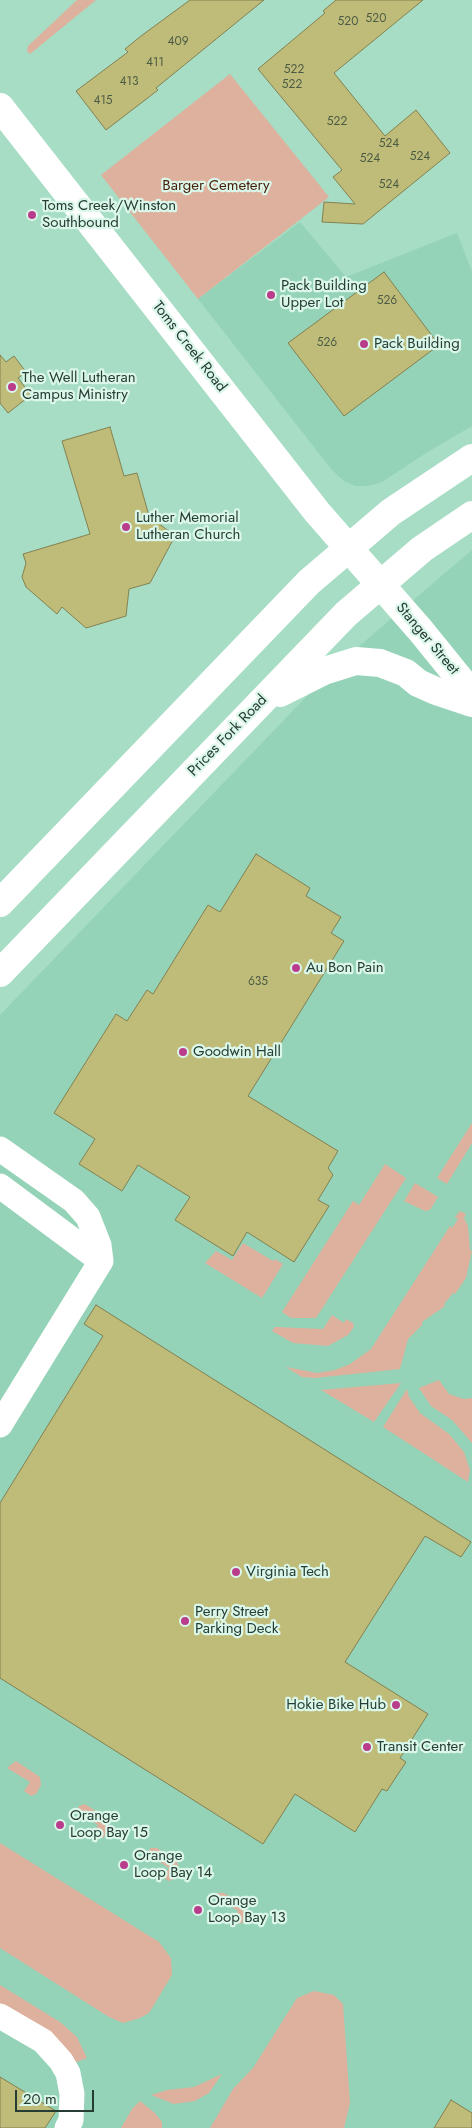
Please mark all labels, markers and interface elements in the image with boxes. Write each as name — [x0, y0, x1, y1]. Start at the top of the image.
house number: 520 — [366, 12, 386, 26]
house number: 520 — [338, 15, 358, 29]
house number: 409 — [167, 35, 189, 49]
house number: 411 — [146, 56, 164, 70]
house number: 522 — [284, 63, 304, 77]
house number: 413 — [120, 75, 138, 89]
house number: 522 — [282, 78, 302, 92]
house number: 415 — [93, 94, 113, 108]
house number: 522 — [327, 115, 347, 129]
house number: 524 — [379, 137, 399, 151]
house number: 524 — [410, 150, 430, 164]
house number: 524 — [360, 152, 380, 166]
park label: Barger Cemetery — [162, 177, 270, 195]
house number: 524 — [379, 178, 399, 192]
place label: Toms Creek/Winston Southbound — [42, 197, 176, 232]
marker: Toms Creek/Winston Southbound — [26, 209, 38, 221]
place label: Pack Building Upper Lot — [281, 277, 367, 312]
marker: Pack Building Upper Lot — [265, 289, 277, 301]
house number: 526 — [377, 294, 397, 308]
street label: Toms Creek Road — [148, 298, 230, 396]
place label: Pack Building — [374, 335, 460, 353]
house number: 526 — [317, 336, 337, 350]
marker: Pack Building — [358, 338, 370, 350]
place label: The Well Lutheran Campus Ministry — [22, 369, 136, 404]
marker: The Well Lutheran Campus Ministry — [6, 381, 18, 393]
place label: Luther Memorial Lutheran Church — [136, 509, 240, 544]
marker: Luther Memorial Lutheran Church — [120, 521, 132, 533]
street label: Stanger Street — [392, 599, 462, 679]
street label: Prices Fork Road — [185, 692, 271, 780]
place label: Au Bon Pain — [306, 959, 384, 977]
marker: Au Bon Pain — [290, 962, 302, 974]
house number: 635 — [248, 975, 268, 989]
place label: Goodwin Hall — [193, 1043, 281, 1061]
marker: Goodwin Hall — [177, 1046, 189, 1058]
place label: Virginia Tech — [246, 1563, 329, 1581]
marker: Virginia Tech — [230, 1566, 242, 1578]
place label: Perry Street Parking Deck — [195, 1603, 278, 1638]
marker: Perry Street Parking Deck — [179, 1615, 191, 1627]
place label: Hokie Bike Hub — [286, 1696, 386, 1714]
marker: Hokie Bike Hub — [390, 1699, 402, 1711]
place label: Transit Center — [377, 1738, 463, 1756]
marker: Transit Center — [361, 1741, 373, 1753]
place label: Orange Loop Bay 15 — [70, 1807, 148, 1842]
marker: Orange Loop Bay 15 — [54, 1819, 66, 1831]
place label: Orange Loop Bay 14 — [134, 1847, 212, 1882]
marker: Orange Loop Bay 14 — [118, 1859, 130, 1871]
place label: Orange Loop Bay 13 — [208, 1892, 286, 1927]
marker: Orange Loop Bay 13 — [192, 1904, 204, 1916]
scale bar — [18, 2080, 96, 2112]
text: 20 m — [23, 2088, 57, 2110]

